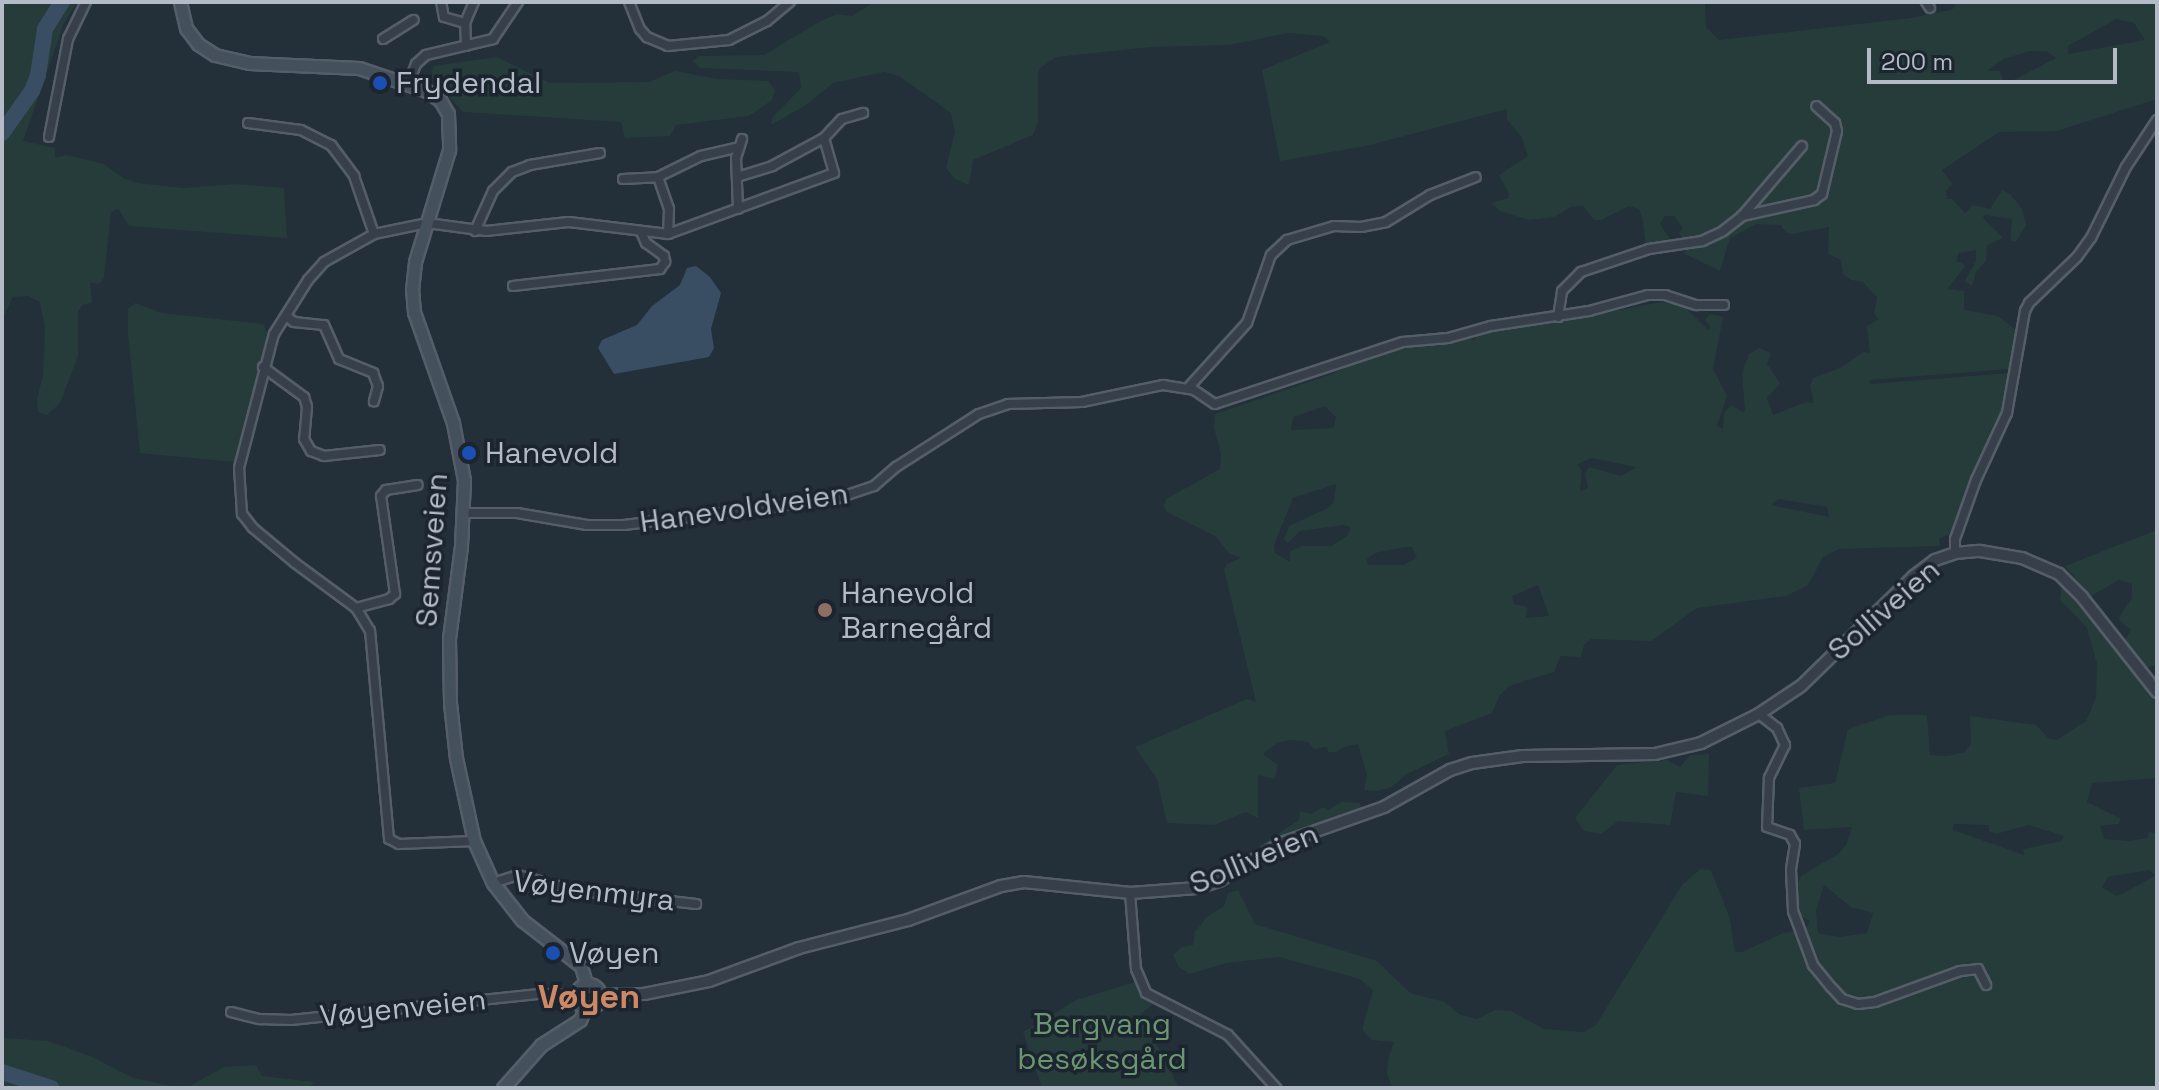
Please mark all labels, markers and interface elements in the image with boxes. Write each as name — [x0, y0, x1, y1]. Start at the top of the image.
scale bar — [1871, 32, 2121, 82]
text: 200 m — [1881, 46, 1953, 77]
place label: Frydendal — [396, 65, 541, 101]
marker: Frydendal — [371, 74, 389, 92]
place label: Hanevold — [485, 435, 618, 471]
marker: Hanevold — [460, 444, 478, 462]
street label: Semsveien — [409, 472, 455, 628]
street label: Hanevoldveien — [637, 476, 851, 540]
street label: Solliveien — [1821, 552, 1947, 668]
place label: Hanevold Barnegård — [841, 575, 992, 646]
marker: Hanevold Barnegård — [816, 601, 834, 619]
street label: Solliveien — [1184, 816, 1324, 902]
street label: Vøyenmyra — [511, 863, 677, 919]
place label: Vøyen — [569, 935, 660, 971]
marker: Vøyen — [544, 944, 562, 962]
district label: Vøyen — [538, 977, 640, 1017]
street label: Vøyenveien — [318, 981, 488, 1035]
park label: Bergvang besøksgård — [1017, 1006, 1187, 1076]

